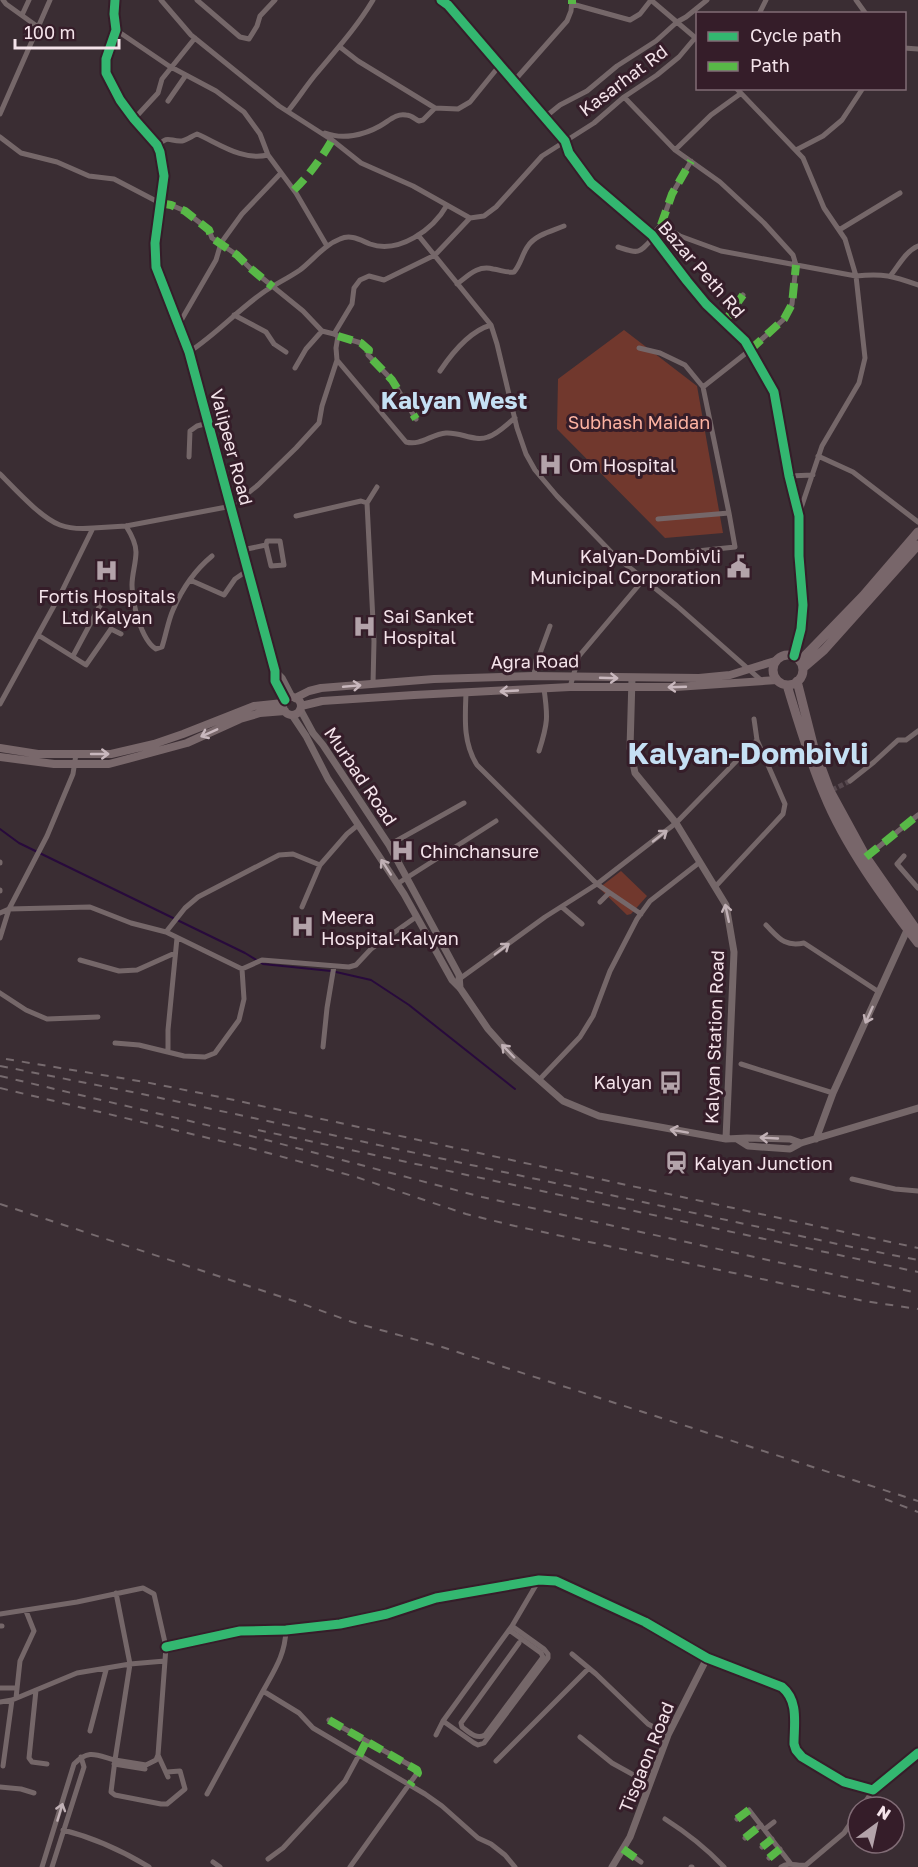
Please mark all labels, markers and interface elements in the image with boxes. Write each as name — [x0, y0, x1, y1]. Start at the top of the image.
scale bar — [15, 12, 118, 50]
legend — [696, 12, 906, 90]
text: 100 m — [24, 21, 75, 43]
text: Cycle path — [750, 24, 842, 46]
street label: Kasarhat Rd — [574, 40, 672, 120]
text: Path — [750, 54, 790, 76]
street label: Bazar Peth Rd — [654, 216, 750, 322]
district label: Kalyan West — [381, 385, 527, 414]
street label: Valipeer Road — [206, 387, 258, 507]
park label: Subhash Maidan — [568, 411, 710, 433]
hospital icon: Om Hospital — [538, 452, 564, 478]
place label: Om Hospital — [569, 454, 676, 476]
place label: Kalyan-Dombivli Municipal Corporation — [530, 545, 721, 588]
public building icon: Kalyan-Dombivli Municipal Corporation — [726, 553, 752, 579]
hospital icon: Fortis Hospitals Ltd Kalyan — [94, 557, 120, 583]
place label: Fortis Hospitals Ltd Kalyan — [38, 585, 176, 628]
place label: Sai Sanket Hospital — [383, 605, 474, 648]
hospital icon: Sai Sanket Hospital — [352, 613, 378, 639]
street label: Agra Road — [491, 649, 579, 673]
one-way arrow — [599, 672, 619, 683]
one-way arrow — [341, 680, 361, 691]
one-way arrow — [667, 681, 687, 692]
one-way arrow — [500, 686, 520, 697]
street label: Murbad Road — [320, 722, 402, 830]
one-way arrow — [200, 728, 219, 739]
district label: Kalyan-Dombivli — [628, 735, 868, 771]
one-way arrow — [89, 748, 109, 760]
one-way arrow — [652, 829, 668, 842]
hospital icon: Chinchansure — [389, 838, 415, 864]
place label: Chinchansure — [420, 840, 539, 862]
one-way arrow — [380, 859, 392, 876]
one-way arrow — [721, 904, 732, 924]
place label: Meera Hospital-Kalyan — [321, 906, 459, 949]
hospital icon: Meera Hospital-Kalyan — [290, 914, 316, 940]
one-way arrow — [494, 943, 510, 956]
street label: Kalyan Station Road — [700, 950, 728, 1124]
one-way arrow — [863, 1005, 875, 1023]
one-way arrow — [501, 1043, 515, 1058]
bus stop icon: Kalyan — [657, 1069, 683, 1095]
place label: Kalyan — [593, 1071, 652, 1093]
one-way arrow — [670, 1125, 689, 1136]
one-way arrow — [759, 1133, 779, 1144]
station icon: Kalyan Junction — [663, 1150, 689, 1176]
place label: Kalyan Junction — [694, 1152, 833, 1174]
street label: Tisgaon Road — [614, 1699, 678, 1815]
north arrow — [846, 1795, 906, 1855]
text: N — [874, 1801, 895, 1824]
one-way arrow — [55, 1802, 66, 1821]

